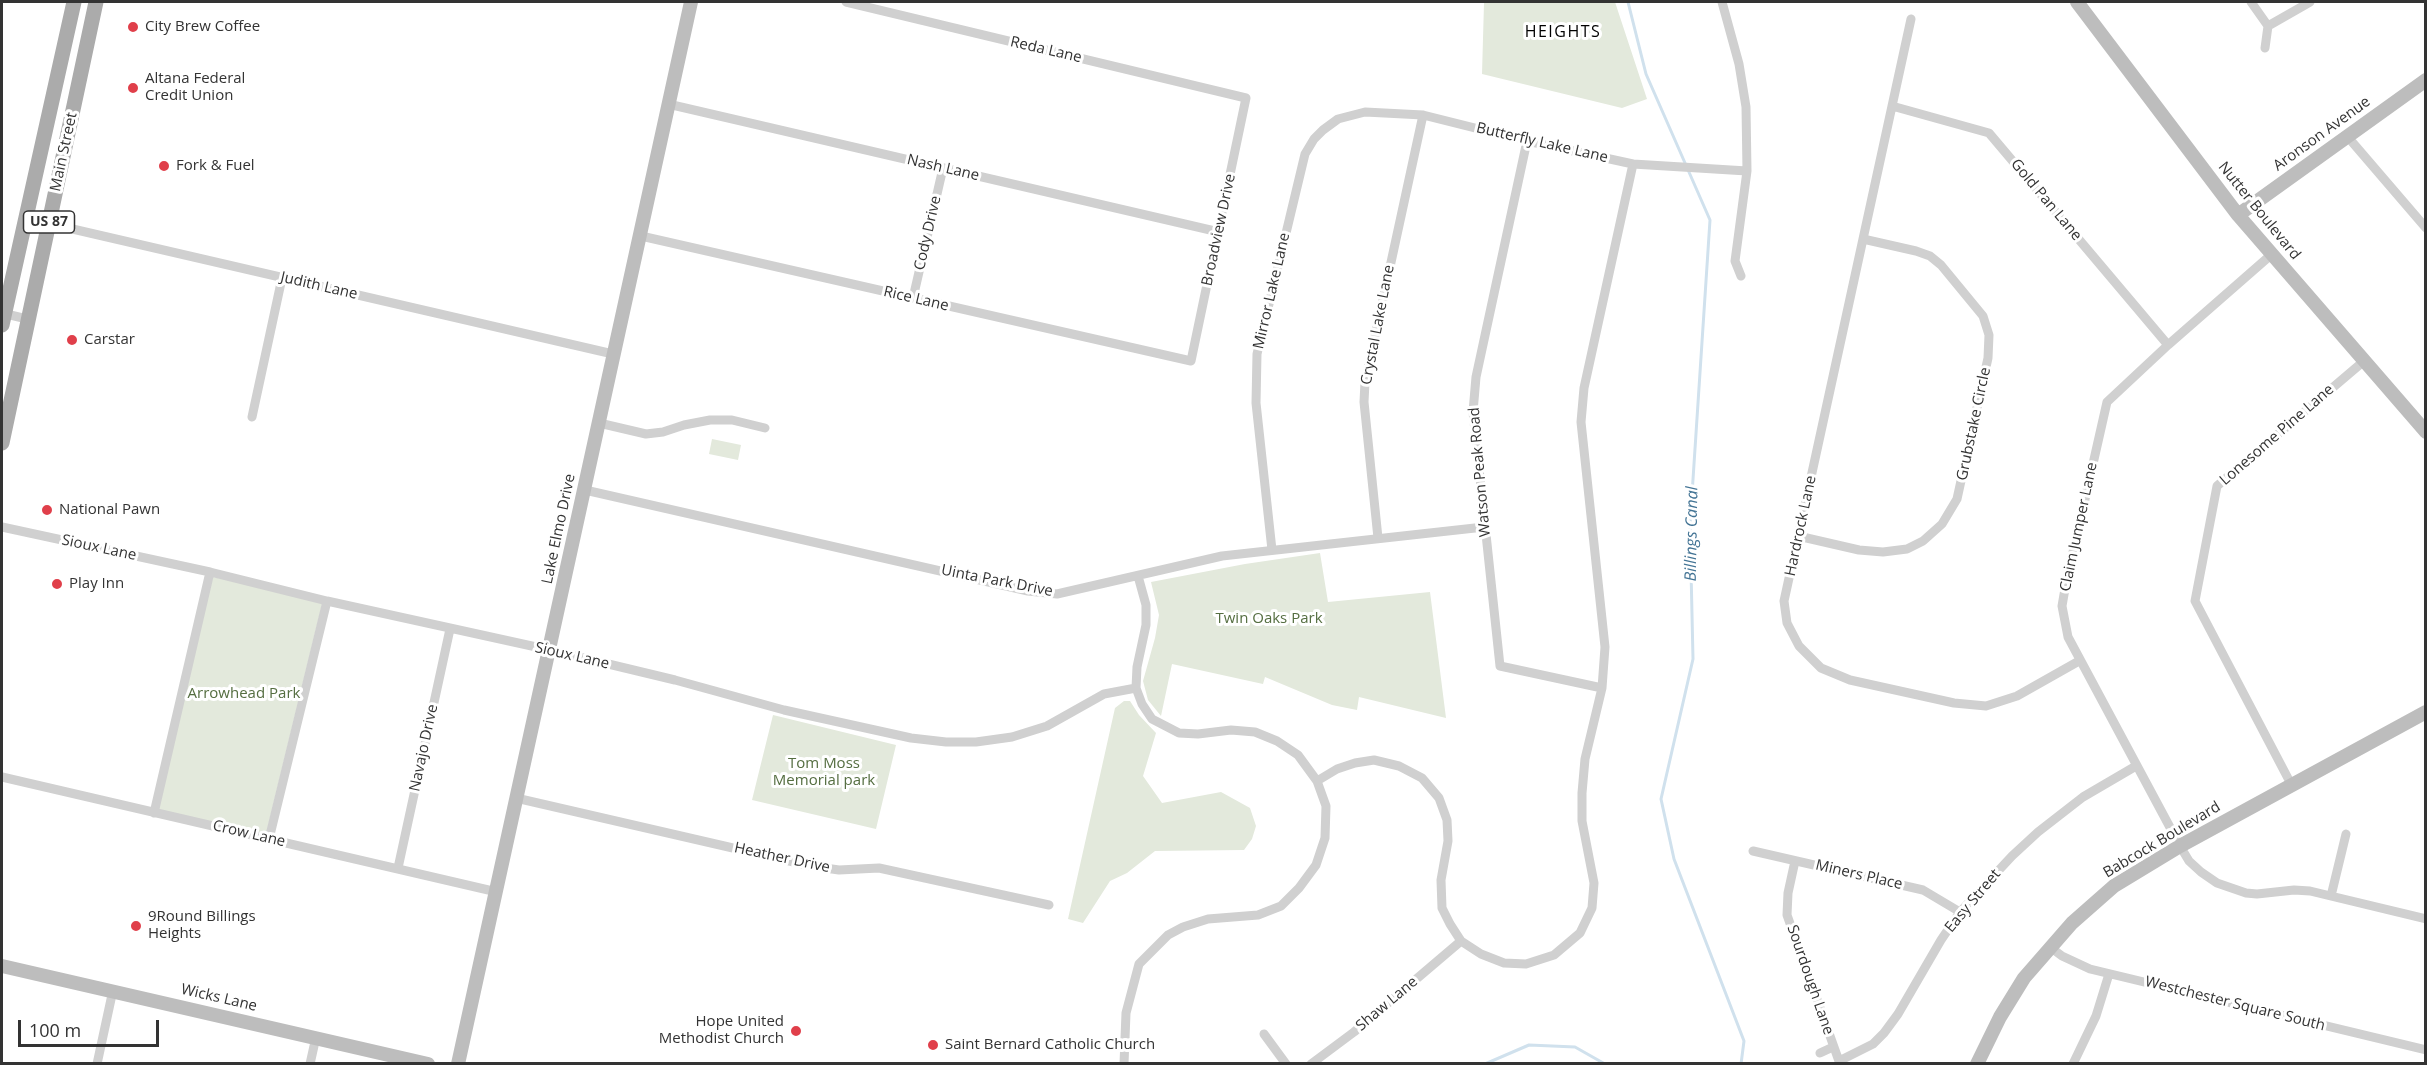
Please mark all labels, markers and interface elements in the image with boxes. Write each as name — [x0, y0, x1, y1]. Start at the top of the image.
place label: City Brew Coffee — [145, 18, 260, 36]
marker: City Brew Coffee — [126, 20, 140, 34]
district label: HEIGHTS — [1525, 22, 1601, 42]
street label: Reda Lane — [1008, 33, 1084, 67]
place label: Altana Federal Credit Union — [145, 70, 245, 105]
marker: Altana Federal Credit Union — [126, 81, 140, 95]
street label: Aronson Avenue — [2270, 93, 2374, 175]
street label: Main Street — [47, 111, 81, 193]
street label: Butterfly Lake Lane — [1474, 119, 1610, 167]
street label: Nash Lane — [905, 151, 981, 185]
street label: Gold Pan Lane — [2007, 156, 2085, 244]
place label: Fork & Fuel — [176, 157, 255, 175]
street label: Nutter Boulevard — [2214, 158, 2304, 264]
marker: Fork & Fuel — [157, 159, 171, 173]
street label: Broadview Drive — [1198, 172, 1240, 288]
street label: Cody Drive — [911, 194, 945, 272]
road number: US 87 — [23, 211, 74, 233]
street label: Mirror Lake Lane — [1250, 231, 1294, 351]
street label: Crystal Lake Lane — [1358, 264, 1398, 386]
street label: Judith Lane — [279, 268, 359, 304]
street label: Rice Lane — [882, 283, 950, 315]
place label: Carstar — [84, 331, 135, 349]
marker: Carstar — [65, 333, 79, 347]
street label: Grubstake Circle — [1953, 366, 1995, 482]
street label: Lonesome Pine Lane — [2216, 381, 2338, 489]
street label: Watson Peak Road — [1465, 406, 1495, 538]
street label: Claim Jumper Lane — [2057, 461, 2101, 593]
street label: Lake Elmo Drive — [539, 472, 579, 586]
street label: Hardrock Lane — [1782, 474, 1820, 578]
water label: Billings Canal — [1682, 486, 1702, 582]
place label: National Pawn — [59, 501, 160, 519]
marker: National Pawn — [40, 503, 54, 517]
street label: Sioux Lane — [60, 531, 138, 565]
street label: Uinta Park Drive — [940, 561, 1054, 601]
place label: Play Inn — [69, 575, 124, 593]
marker: Play Inn — [50, 577, 64, 591]
park label: Twin Oaks Park — [1215, 610, 1323, 628]
street label: Sioux Lane — [533, 639, 611, 673]
park label: Arrowhead Park — [188, 685, 300, 703]
street label: Navajo Drive — [406, 703, 442, 793]
park label: Tom Moss Memorial park — [773, 755, 875, 790]
street label: Babcock Boulevard — [2100, 798, 2224, 882]
street label: Crow Lane — [211, 817, 287, 851]
street label: Heather Drive — [732, 839, 832, 877]
street label: Miners Place — [1814, 856, 1904, 894]
street label: Easy Street — [1941, 866, 2005, 936]
place label: 9Round Billings Heights — [148, 908, 256, 943]
marker: 9Round Billings Heights — [129, 919, 143, 933]
street label: Sourdough Lane — [1783, 923, 1837, 1037]
street label: Shaw Lane — [1352, 973, 1422, 1035]
street label: Westchester Square South — [2143, 973, 2327, 1035]
street label: Wicks Lane — [179, 981, 259, 1015]
scale bar — [21, 1008, 162, 1046]
place label: Hope United Methodist Church — [659, 1013, 784, 1048]
text: 100 m — [29, 1018, 81, 1042]
marker: Hope United Methodist Church — [789, 1024, 803, 1038]
place label: Saint Bernard Catholic Church — [945, 1036, 1155, 1054]
marker: Saint Bernard Catholic Church — [926, 1038, 940, 1052]

